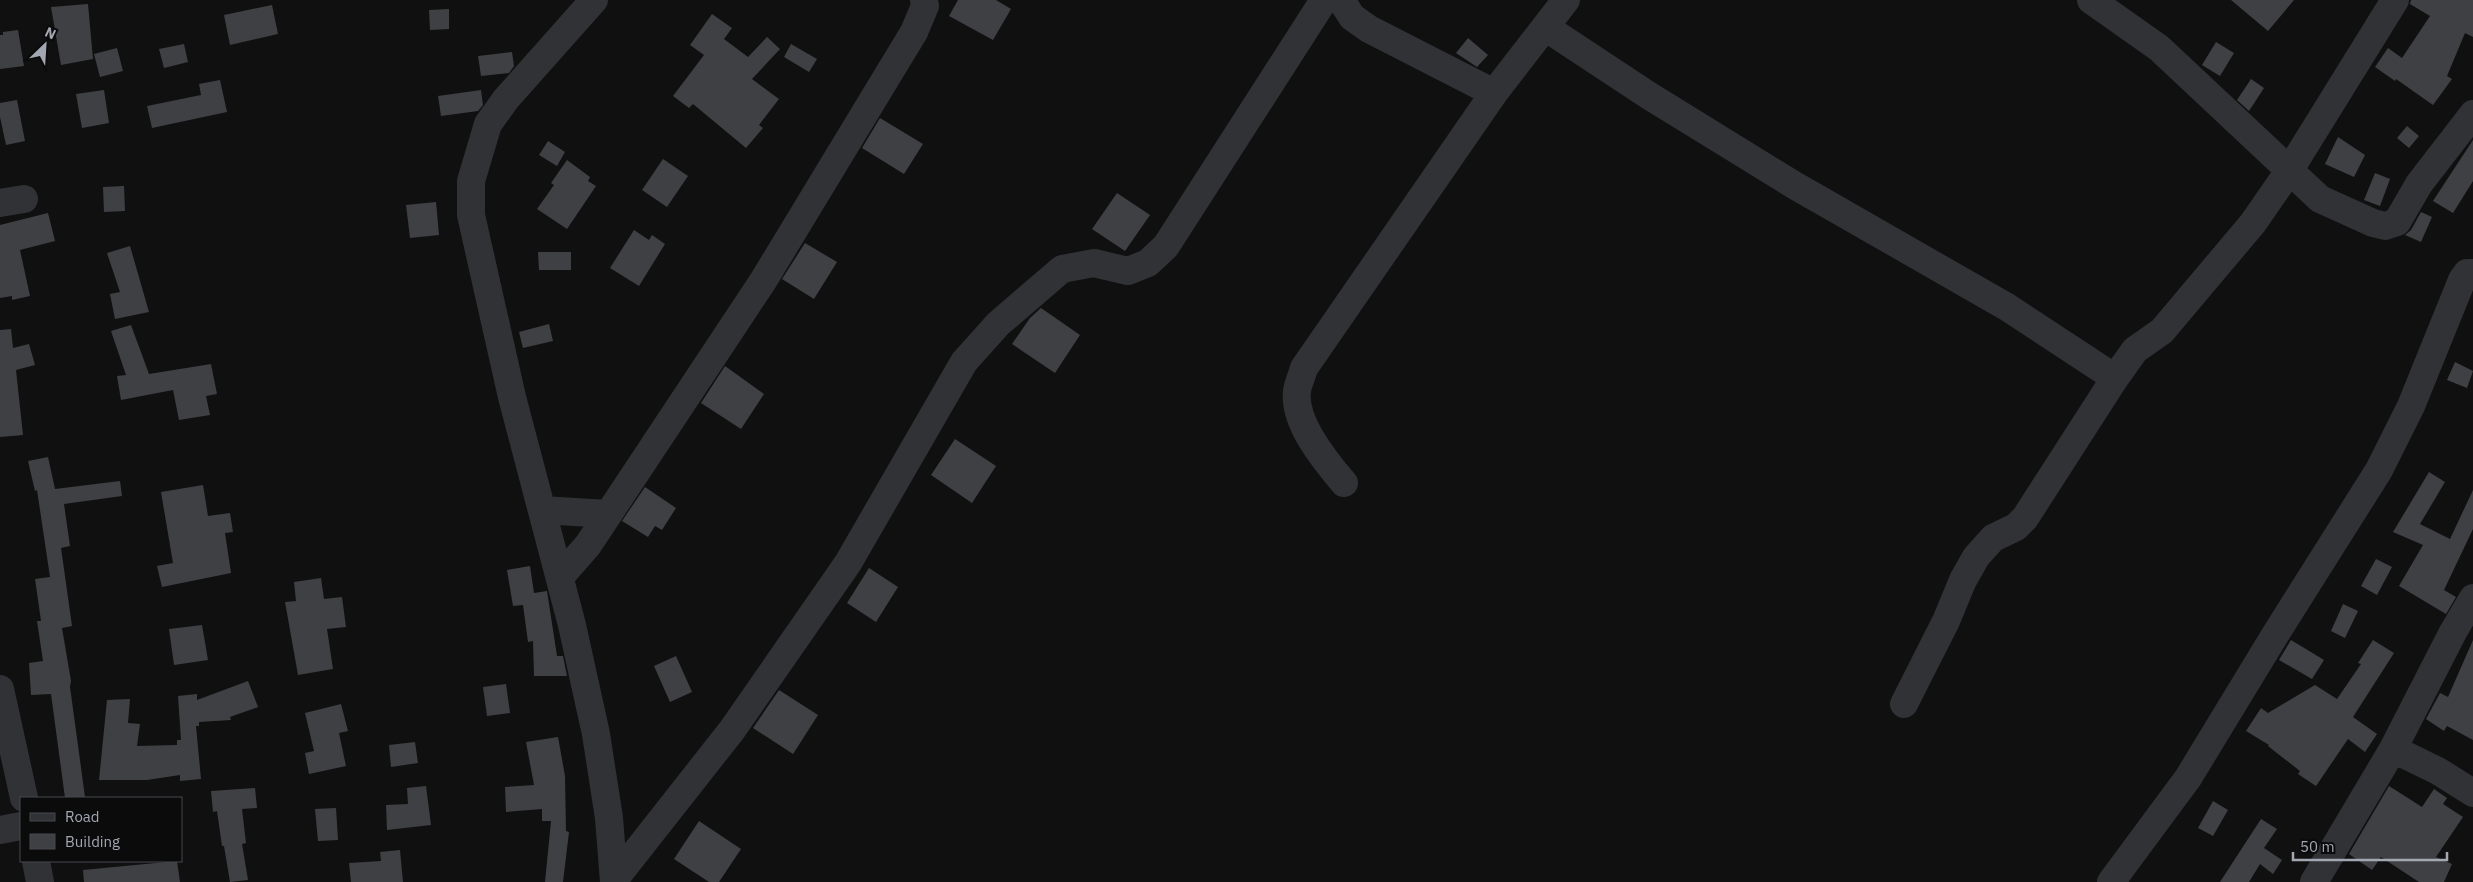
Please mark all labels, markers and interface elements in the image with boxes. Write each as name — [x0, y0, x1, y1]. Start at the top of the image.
north arrow — [20, 20, 70, 70]
text: N — [42, 23, 59, 44]
legend — [20, 797, 182, 862]
text: Road — [65, 807, 100, 826]
scale bar — [2293, 830, 2447, 862]
text: Building — [65, 832, 120, 851]
text: 50 m — [2300, 837, 2335, 856]

